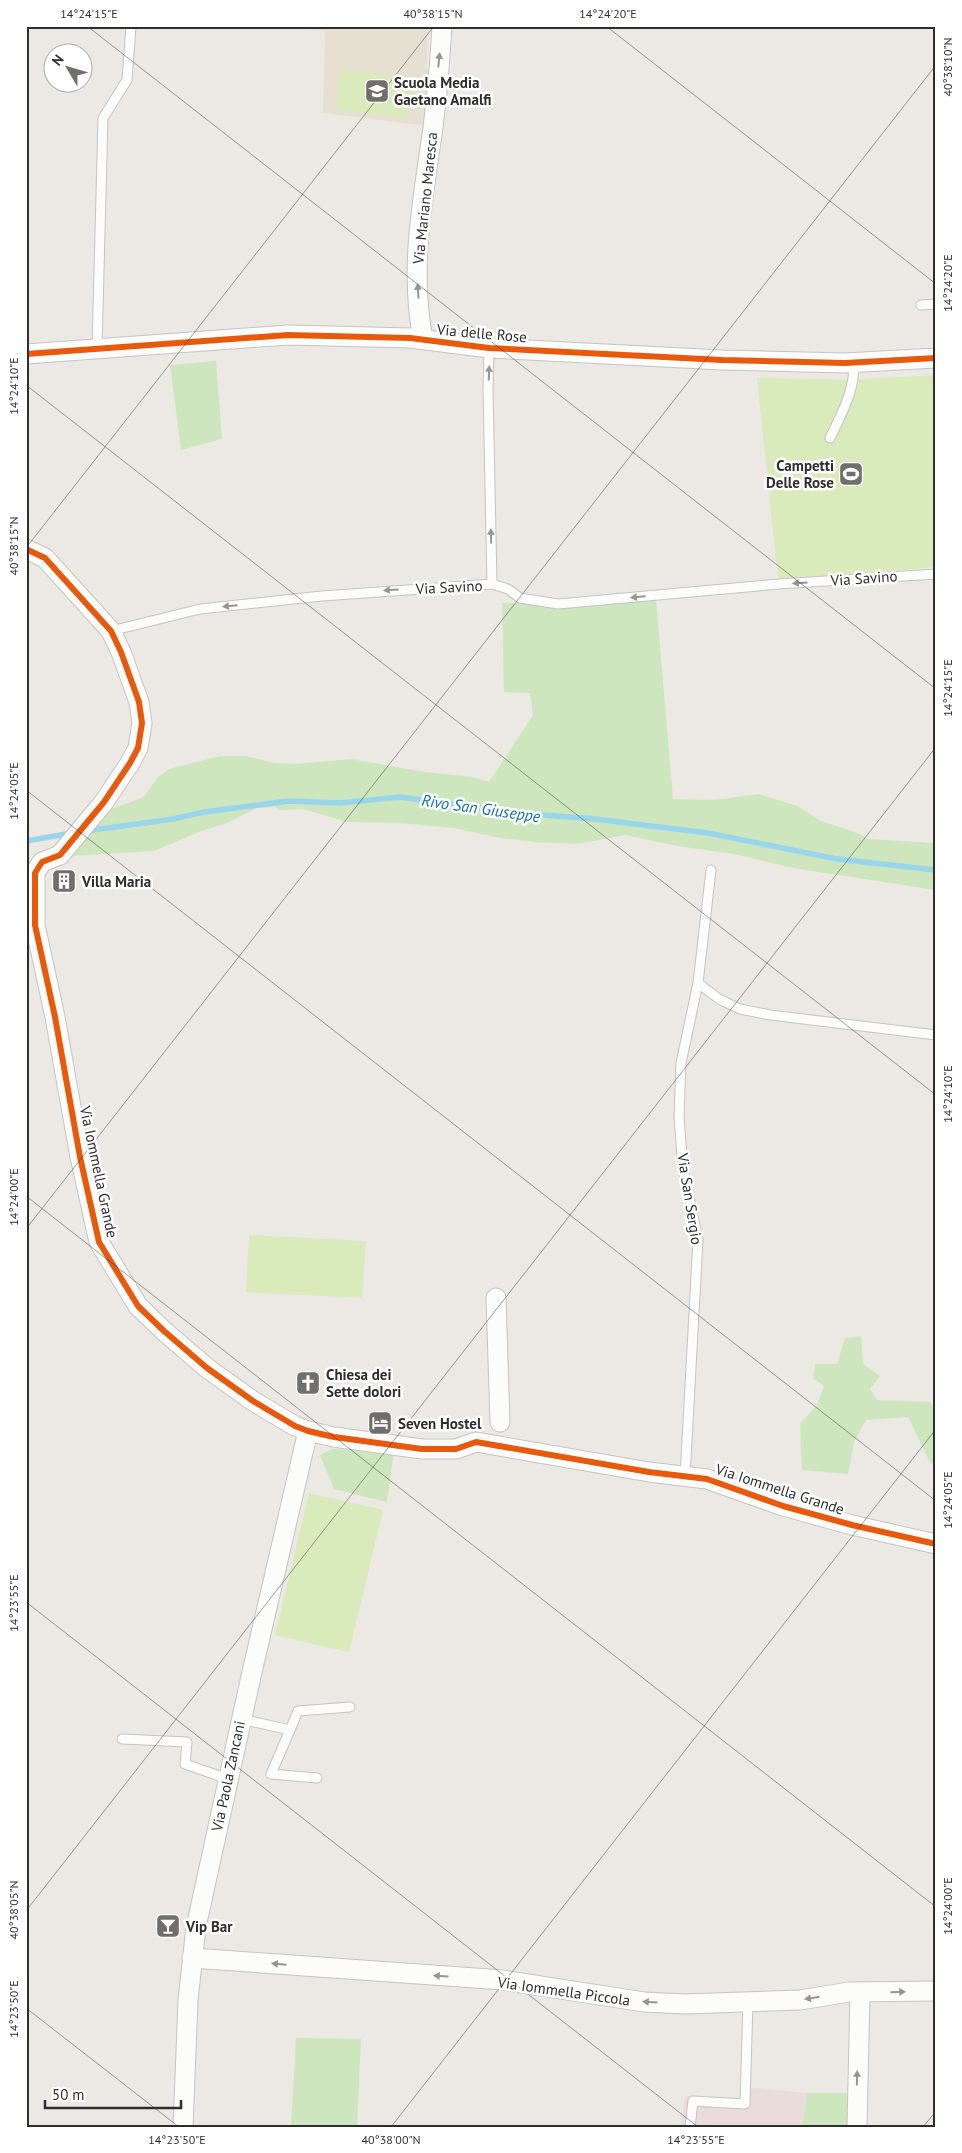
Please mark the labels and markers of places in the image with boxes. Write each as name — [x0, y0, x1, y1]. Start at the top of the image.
place label: Scuola Media Gaetano Amalfi — [394, 73, 492, 109]
school or university icon: Scuola Media Gaetano Amalfi — [364, 78, 390, 104]
place label: Campetti Delle Rose — [766, 456, 834, 492]
sports icon: Campetti Delle Rose — [838, 461, 864, 487]
building icon: Villa Maria — [51, 868, 77, 894]
place label: Villa Maria — [81, 872, 151, 891]
place label: Chiesa dei Sette dolori — [326, 1365, 401, 1401]
church icon: Chiesa dei Sette dolori — [295, 1370, 321, 1396]
hotel icon: Seven Hostel — [367, 1410, 393, 1436]
place label: Seven Hostel — [398, 1414, 482, 1433]
bar icon: Vip Bar — [155, 1913, 181, 1939]
place label: Vip Bar — [185, 1917, 233, 1936]

